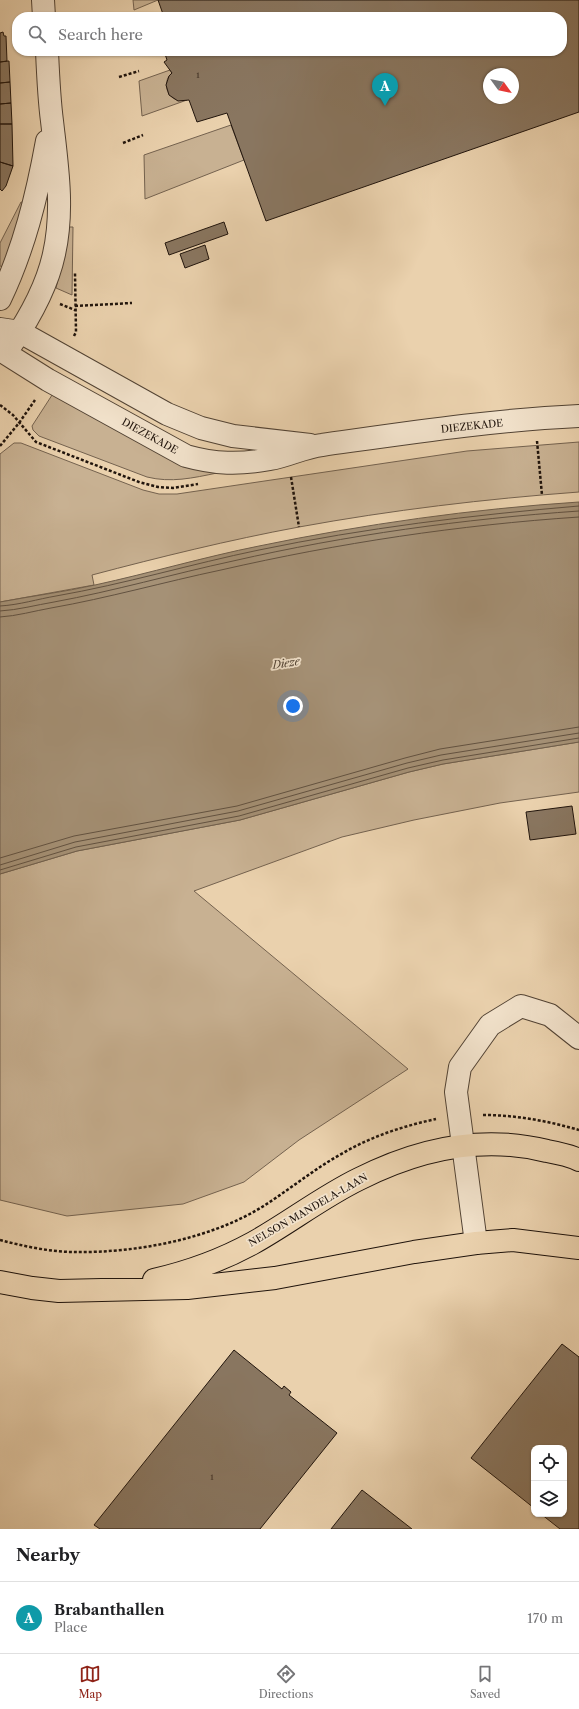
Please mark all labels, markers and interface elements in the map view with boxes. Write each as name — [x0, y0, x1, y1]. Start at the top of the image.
search box — [12, 12, 567, 56]
icon: search — [26, 23, 48, 45]
text: Search here — [58, 25, 143, 44]
north arrow — [483, 68, 519, 104]
house number: 1 — [196, 70, 200, 80]
pin: A — [372, 73, 398, 106]
street label: DIEZEKADE — [120, 415, 181, 457]
street label: DIEZEKADE — [440, 416, 504, 436]
water label: Dieze — [270, 654, 301, 672]
your location — [283, 696, 303, 716]
street label: NELSON MANDELA-LAAN — [246, 1171, 370, 1249]
map controls — [531, 1445, 567, 1517]
button: locate — [531, 1445, 567, 1481]
house number: 1 — [210, 1472, 214, 1482]
button: layers — [531, 1481, 567, 1517]
text: Nearby — [16, 1545, 80, 1565]
text: Brabanthallen — [54, 1600, 165, 1619]
text: A — [24, 1610, 34, 1626]
text: 170 m — [527, 1610, 563, 1626]
text: Place — [54, 1619, 87, 1635]
tab: Map — [78, 1663, 102, 1701]
tab: Directions — [259, 1663, 313, 1701]
tab: Saved — [470, 1663, 501, 1701]

